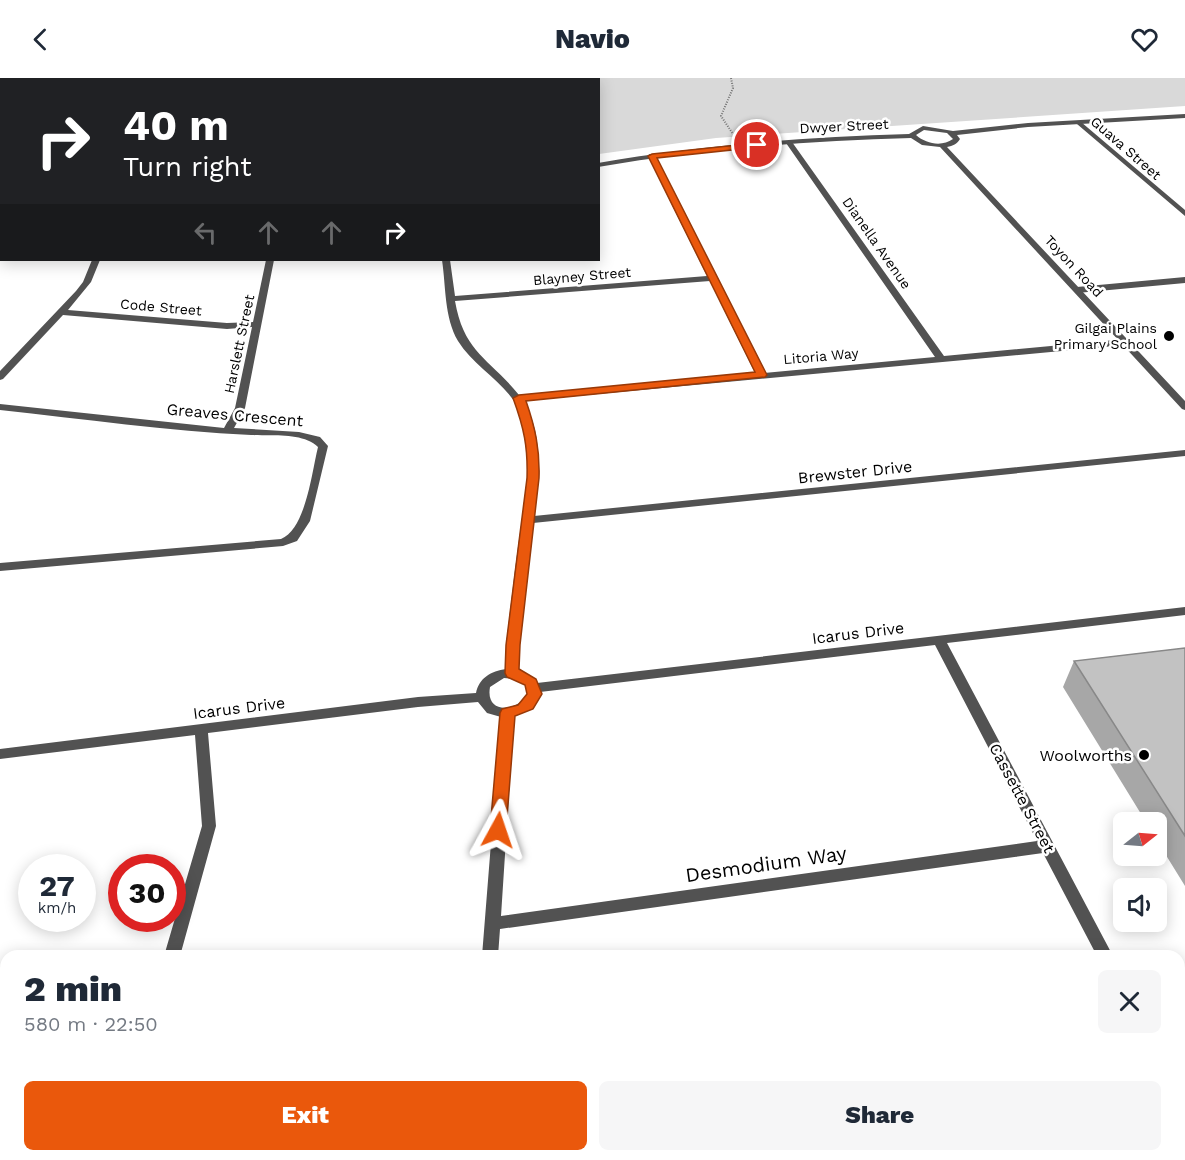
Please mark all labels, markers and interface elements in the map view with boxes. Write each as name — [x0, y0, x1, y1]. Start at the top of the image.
icon: back — [24, 23, 57, 56]
text: Navio — [555, 23, 630, 55]
icon: heart — [1128, 23, 1161, 56]
text: 40 m — [123, 101, 229, 150]
icon: right — [24, 102, 102, 180]
street label: Guava Street — [1088, 113, 1165, 183]
street label: Dwyer Street — [799, 116, 889, 136]
pin — [731, 119, 782, 170]
icon: arrive — [740, 128, 773, 161]
text: Turn right — [123, 151, 252, 183]
street label: Dianella Avenue — [839, 194, 915, 292]
icon: left — [189, 216, 222, 249]
icon: ahead — [252, 216, 285, 249]
icon: ahead — [315, 216, 348, 249]
icon: right — [378, 216, 411, 249]
street label: Toyon Road — [1041, 232, 1107, 300]
street label: Blayney Street — [532, 264, 632, 288]
street label: Harslett Street — [221, 293, 257, 395]
street label: Code Street — [120, 295, 203, 319]
place label: Gilgai Plains Primary School — [1054, 320, 1158, 352]
marker: Gilgai Plains Primary School — [1162, 329, 1176, 343]
street label: Litoria Way — [783, 345, 860, 367]
street label: Greaves Crescent — [166, 400, 304, 430]
street label: Brewster Drive — [797, 457, 913, 487]
street label: Icarus Drive — [811, 618, 905, 648]
street label: Icarus Drive — [192, 693, 286, 723]
street label: Cassette Street — [985, 740, 1059, 856]
place label: Woolworths — [1040, 746, 1132, 765]
marker: Woolworths — [1137, 748, 1151, 762]
position arrow — [466, 798, 530, 862]
north arrow — [1113, 812, 1167, 866]
map controls — [1113, 812, 1167, 932]
street label: Desmodium Way — [684, 841, 849, 887]
speed limit sign: 30 — [108, 854, 186, 932]
text: 27 — [39, 868, 75, 903]
button: sound — [1113, 878, 1167, 932]
text: km/h — [38, 899, 76, 917]
text: 2 min — [24, 968, 122, 1010]
button: close — [1098, 970, 1161, 1033]
text: 580 m · 22:50 — [24, 1012, 158, 1036]
button: Exit — [24, 1081, 587, 1150]
button: Share — [599, 1081, 1161, 1150]

